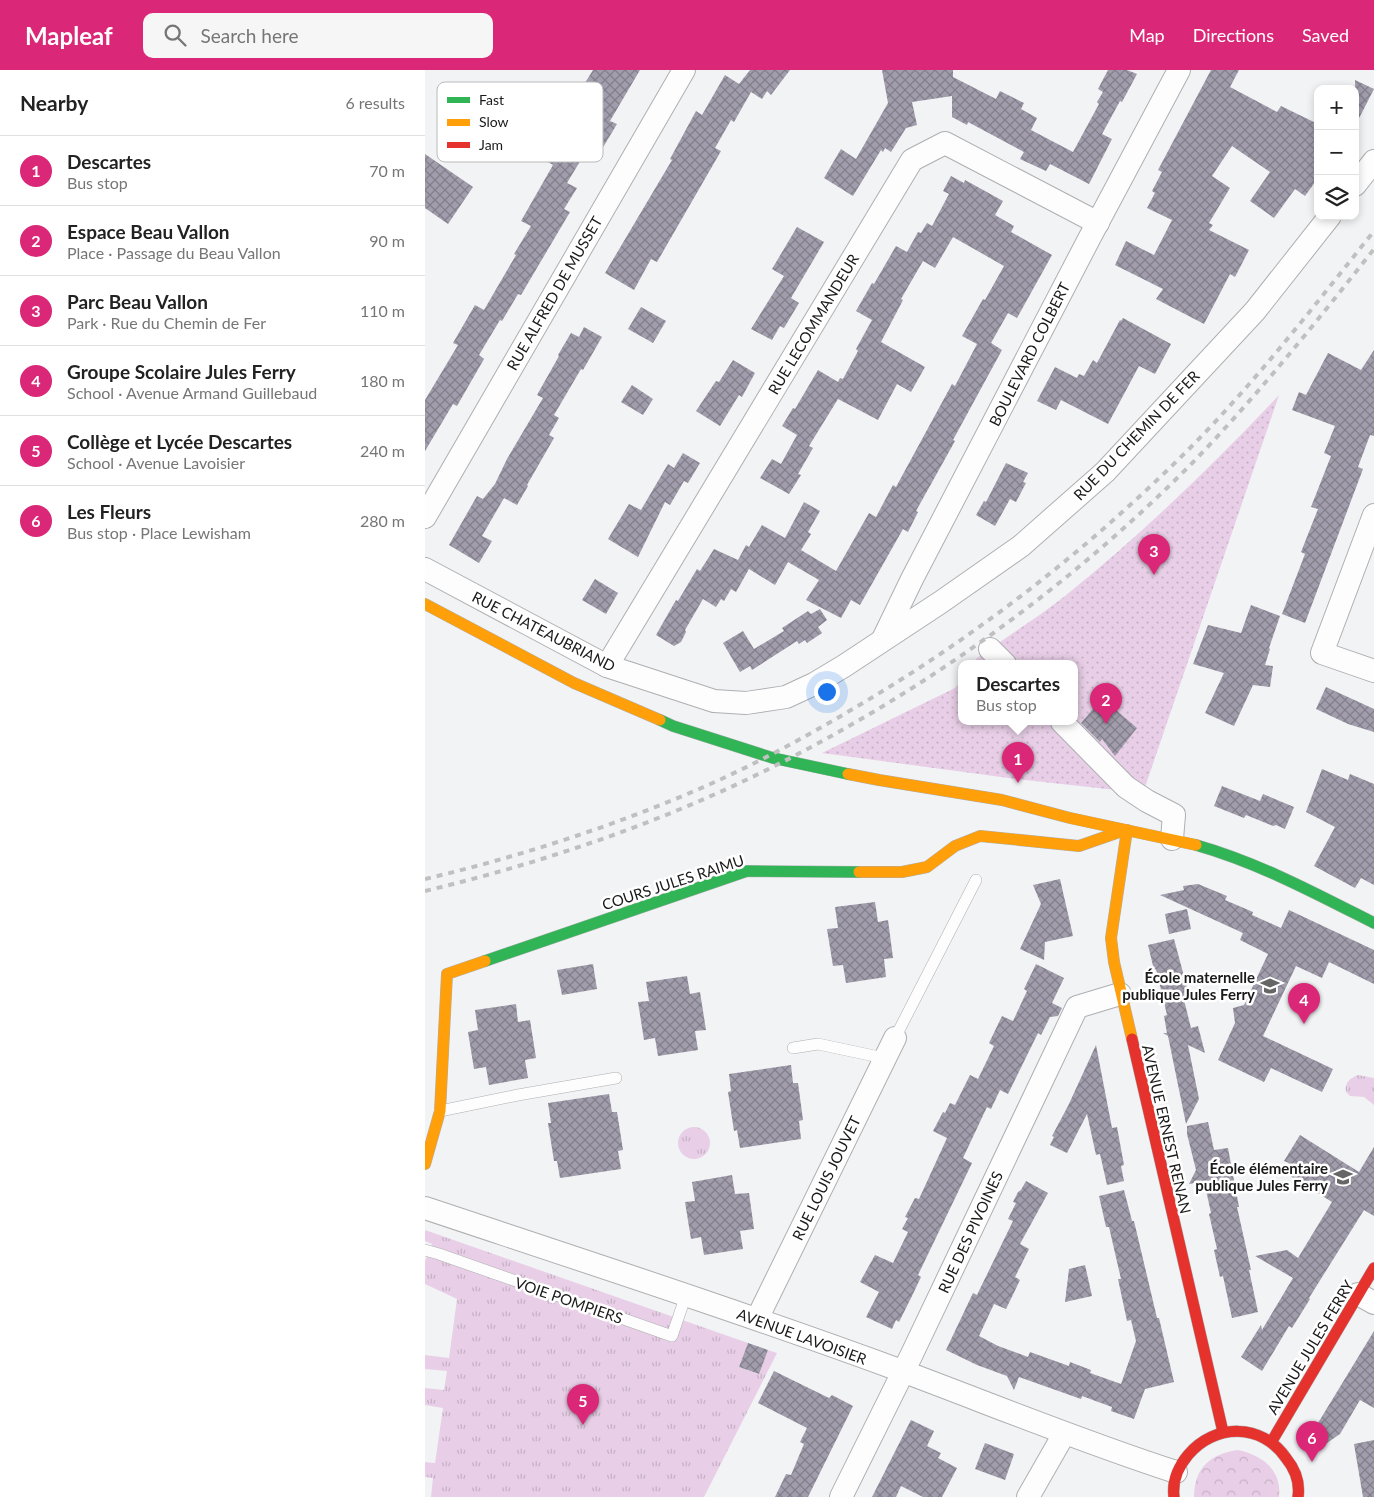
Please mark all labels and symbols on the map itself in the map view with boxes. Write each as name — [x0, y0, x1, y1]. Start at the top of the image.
legend — [437, 82, 603, 162]
text: Fast — [479, 91, 504, 108]
text: Slow — [479, 113, 509, 130]
text: Jam — [479, 136, 503, 153]
street label: RUE ALFRED DE MUSSET — [503, 213, 606, 373]
street label: RUE LECOMMANDEUR — [764, 250, 862, 398]
street label: BOULEVARD COLBERT — [985, 279, 1073, 429]
street label: RUE DU CHEMIN DE FER — [1069, 366, 1203, 504]
pin: 3 — [1138, 534, 1170, 575]
street label: RUE CHATEAUBRIAND — [469, 587, 619, 675]
your location — [814, 679, 840, 705]
pin: 2 — [1090, 683, 1122, 724]
pin: 1 — [1002, 742, 1034, 783]
street label: COURS JULES RAIMU — [600, 851, 746, 913]
place label: École maternelle publique Jules Ferry — [1122, 968, 1255, 1003]
school or university icon: École maternelle publique Jules Ferry — [1259, 975, 1281, 997]
pin: 4 — [1288, 983, 1320, 1024]
street label: AVENUE ERNEST RENAN — [1139, 1043, 1195, 1215]
street label: RUE LOUIS JOUVET — [788, 1113, 864, 1243]
place label: École élémentaire publique Jules Ferry — [1195, 1159, 1328, 1194]
school or university icon: École élémentaire publique Jules Ferry — [1332, 1166, 1354, 1188]
street label: RUE DES PIVOINES — [934, 1168, 1006, 1296]
street label: VOIE POMPIERS — [513, 1273, 625, 1327]
street label: AVENUE JULES FERRY — [1263, 1276, 1358, 1417]
street label: AVENUE LAVOISIER — [735, 1304, 870, 1368]
pin: 5 — [567, 1384, 599, 1425]
pin: 6 — [1296, 1421, 1328, 1462]

